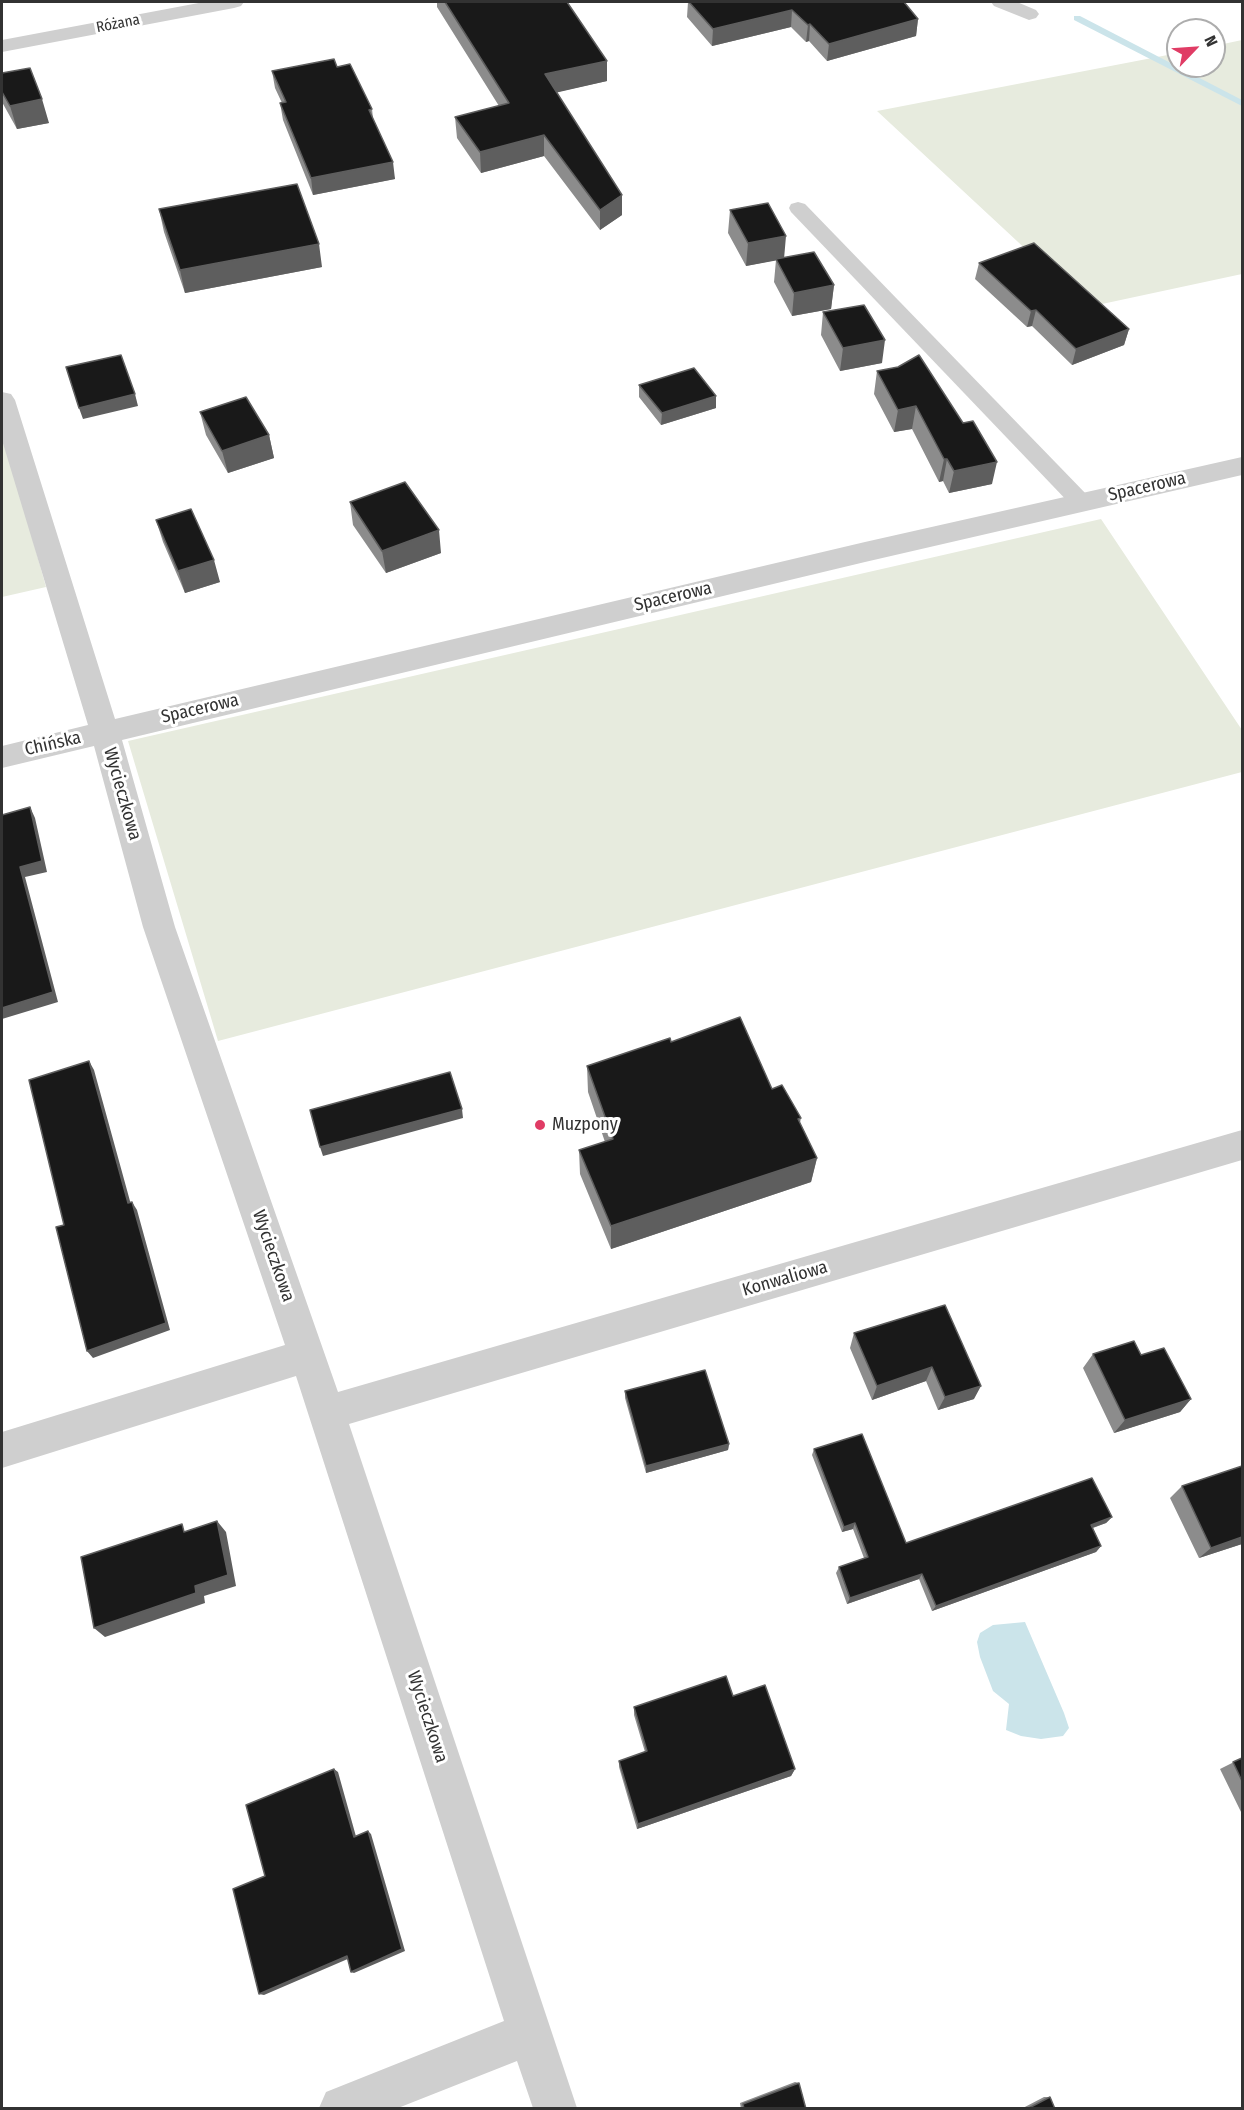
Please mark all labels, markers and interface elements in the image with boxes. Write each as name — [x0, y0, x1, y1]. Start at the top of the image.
street label: Różana — [95, 11, 141, 37]
north arrow — [1166, 18, 1226, 78]
text: N — [1200, 33, 1222, 49]
street label: Spacerowa — [1106, 468, 1188, 506]
street label: Spacerowa — [632, 578, 714, 616]
street label: Spacerowa — [159, 690, 241, 728]
street label: Chińska — [23, 727, 83, 761]
street label: Wycieczkowa — [98, 745, 146, 843]
place label: Muzpony — [552, 1114, 618, 1136]
marker: Muzpony — [533, 1118, 547, 1132]
street label: Wycieczkowa — [247, 1207, 299, 1305]
street label: Konwaliowa — [740, 1257, 830, 1301]
street label: Wycieczkowa — [402, 1668, 452, 1766]

